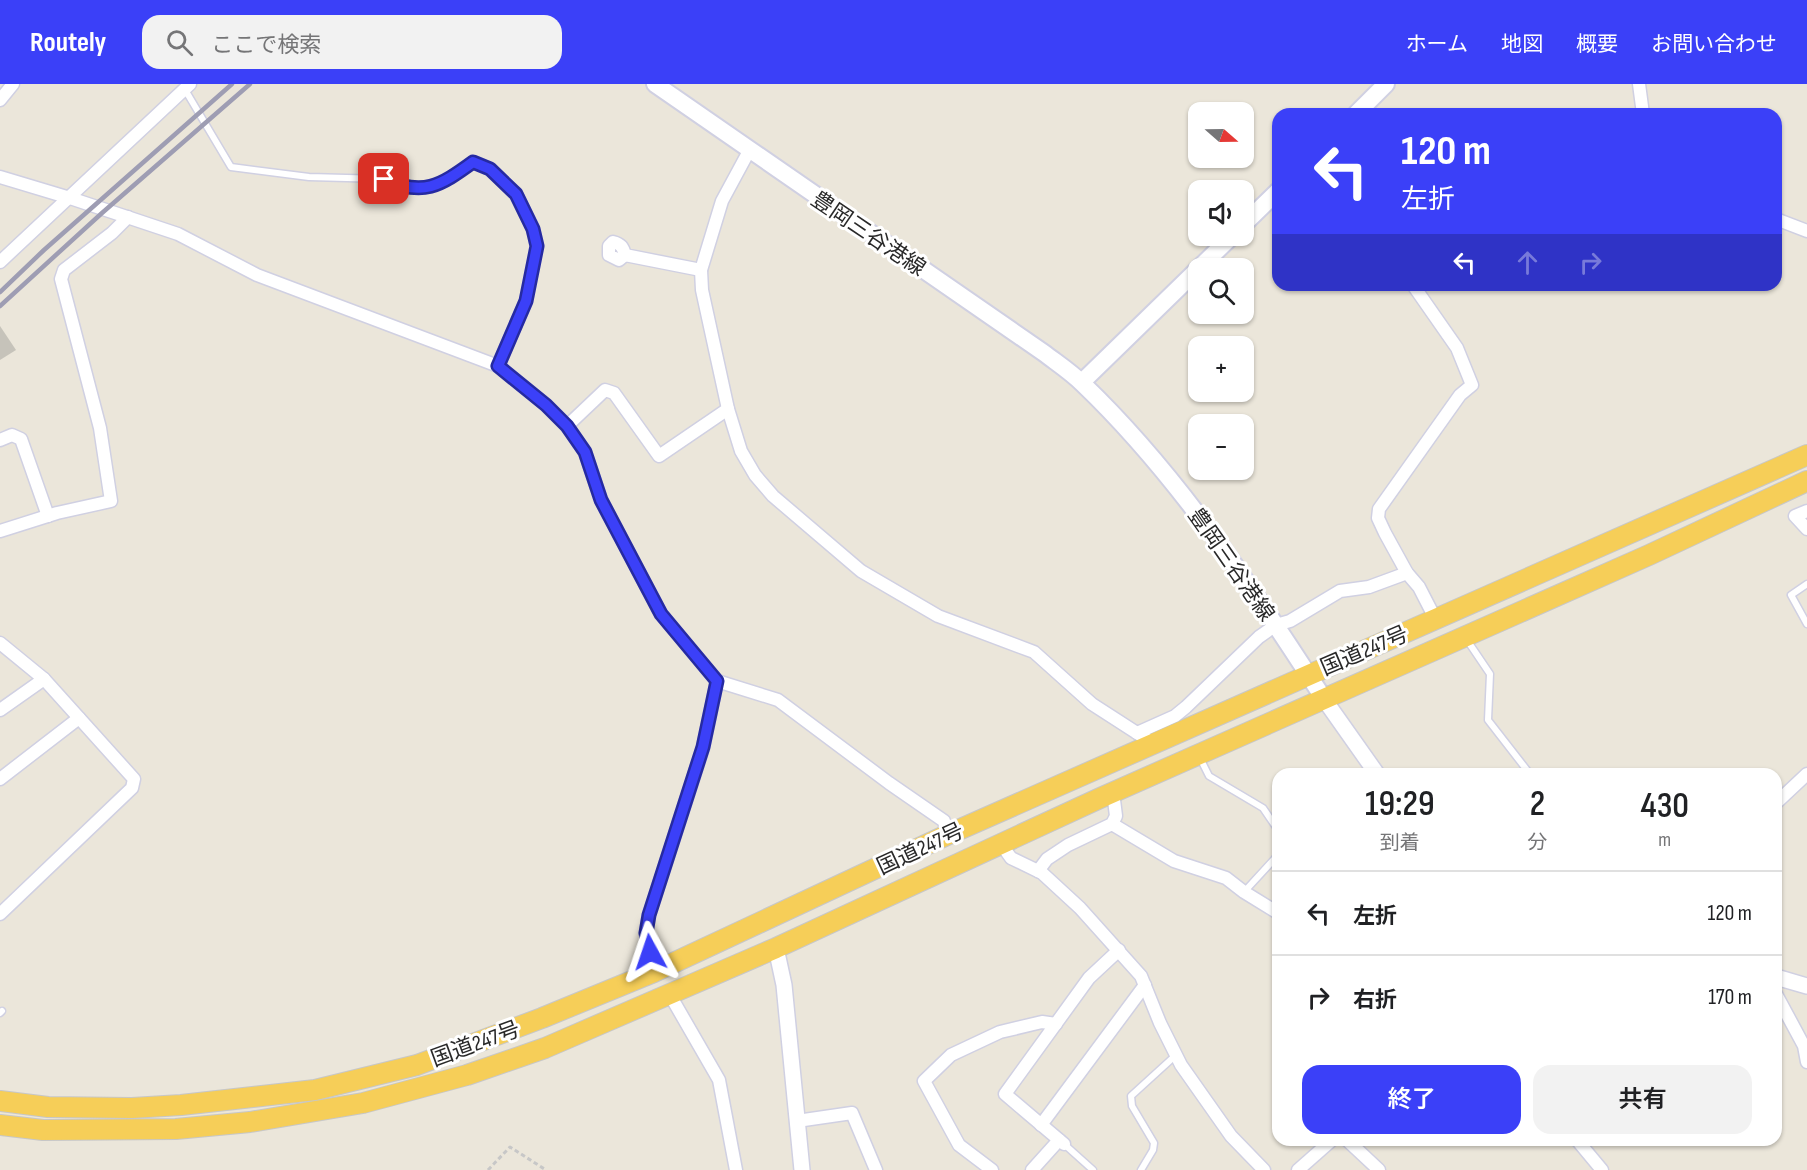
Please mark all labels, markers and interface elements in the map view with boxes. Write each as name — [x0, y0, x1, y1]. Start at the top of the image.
search box — [142, 15, 562, 69]
text: Routely — [30, 26, 106, 59]
icon: search — [163, 26, 196, 59]
text: ここで検索 — [211, 32, 321, 59]
text: ホーム — [1406, 32, 1468, 57]
text: 地図 — [1501, 32, 1543, 57]
text: 概要 — [1576, 32, 1618, 57]
text: お問い合わせ — [1651, 32, 1777, 57]
north arrow — [1188, 102, 1254, 168]
map controls — [1188, 102, 1254, 480]
text: 120 m — [1401, 126, 1491, 177]
icon: left — [1302, 132, 1380, 210]
pin — [358, 153, 409, 204]
icon: arrive — [367, 162, 400, 195]
button: sound — [1188, 180, 1254, 246]
text: 左折 — [1401, 184, 1455, 216]
street label: 豊岡三谷港線 — [806, 186, 930, 282]
icon: left — [1448, 246, 1481, 279]
icon: ahead — [1511, 246, 1544, 279]
icon: right — [1574, 246, 1607, 279]
button: search — [1188, 258, 1254, 324]
button: + — [1188, 336, 1254, 402]
button: − — [1188, 414, 1254, 480]
street label: 豊岡三谷港線 — [1182, 503, 1280, 627]
street label: 国道247号 — [1317, 621, 1413, 682]
text: 19:29 — [1365, 783, 1435, 826]
text: 2 — [1530, 783, 1545, 826]
text: 430 — [1640, 785, 1689, 828]
street label: 国道247号 — [873, 818, 968, 881]
text: m — [1658, 828, 1671, 852]
text: 到着 — [1380, 831, 1420, 855]
text: 分 — [1528, 831, 1548, 855]
icon: left — [1302, 897, 1335, 930]
text: 120 m — [1708, 900, 1752, 927]
text: 左折 — [1353, 903, 1397, 930]
position arrow — [618, 920, 682, 984]
icon: right — [1302, 981, 1335, 1014]
text: 170 m — [1708, 984, 1752, 1011]
text: 右折 — [1353, 987, 1397, 1014]
street label: 国道247号 — [427, 1016, 524, 1073]
button: 終了 — [1302, 1065, 1521, 1134]
button: 共有 — [1533, 1065, 1752, 1134]

